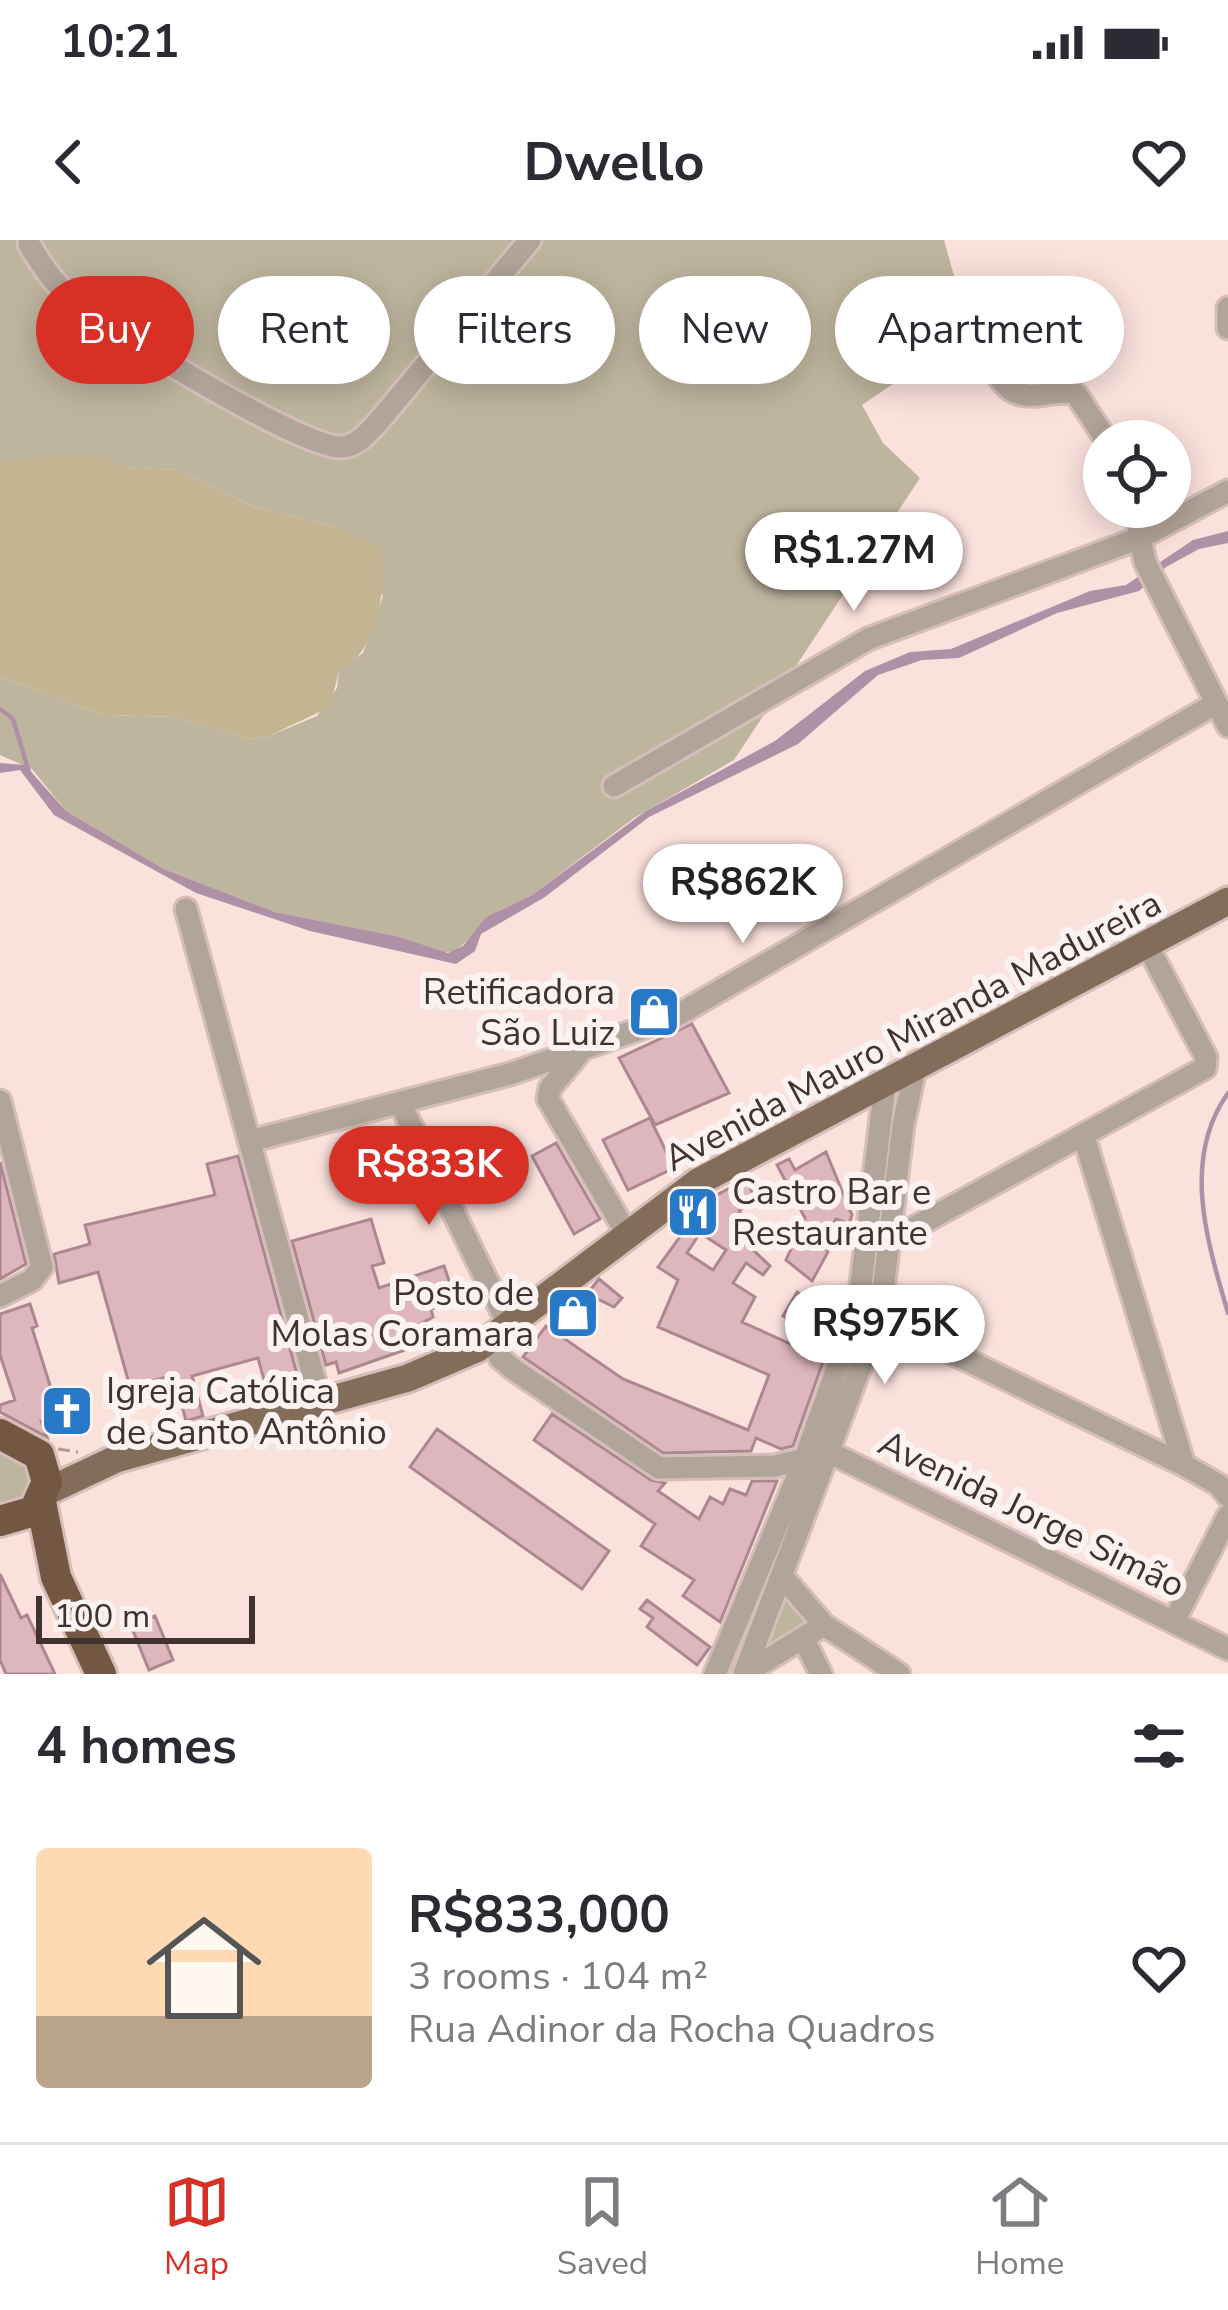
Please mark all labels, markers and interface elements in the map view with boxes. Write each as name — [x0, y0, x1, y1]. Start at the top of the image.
text: 10:21 — [60, 12, 179, 73]
text: Dwello — [523, 125, 705, 199]
icon: back — [36, 129, 102, 195]
icon: heart — [1126, 129, 1192, 195]
chip: Buy — [36, 276, 194, 384]
chip: Rent — [218, 276, 390, 384]
chip: Filters — [414, 276, 615, 384]
chip: New — [639, 276, 811, 384]
chip: Apartment — [835, 276, 1124, 384]
map controls — [1083, 420, 1191, 528]
button: locate — [1083, 420, 1191, 528]
pin: R$1.27M — [743, 512, 965, 614]
text: R$1.27M — [772, 524, 936, 577]
pin: R$862K — [645, 844, 841, 946]
text: R$862K — [670, 856, 816, 909]
street label: Avenida Mauro Miranda Madureira — [656, 879, 1170, 1184]
place label: Retificadora São Luiz — [423, 968, 615, 1058]
shop icon: Retificadora São Luiz — [626, 984, 682, 1040]
pin: R$833K — [331, 1126, 527, 1228]
text: R$833K — [356, 1138, 502, 1191]
place label: Castro Bar e Restaurante — [732, 1168, 931, 1258]
restaurant icon: Castro Bar e Restaurante — [665, 1184, 721, 1240]
place label: Posto de Molas Coramara — [270, 1269, 534, 1359]
shop icon: Posto de Molas Coramara — [545, 1285, 601, 1341]
pin: R$975K — [787, 1285, 983, 1387]
text: R$975K — [812, 1297, 958, 1350]
place label: Igreja Católica de Santo Antônio — [106, 1367, 387, 1457]
church icon: Igreja Católica de Santo Antônio — [39, 1383, 95, 1439]
street label: Avenida Jorge Simão — [870, 1419, 1193, 1610]
scale bar — [36, 1590, 255, 1643]
text: 100 m — [54, 1594, 150, 1639]
text: 4 homes — [36, 1711, 237, 1781]
icon: filters — [1126, 1713, 1192, 1779]
text: R$833,000 — [408, 1880, 670, 1950]
icon: home — [132, 1896, 276, 2040]
icon: heart — [1126, 1935, 1192, 2001]
text: 3 rooms · 104 m² — [408, 1950, 708, 2003]
text: Rua Adinor da Rocha Quadros — [408, 2003, 936, 2056]
tab: Map — [164, 2169, 230, 2286]
tab: Saved — [557, 2169, 648, 2286]
tab: Home — [975, 2169, 1064, 2286]

